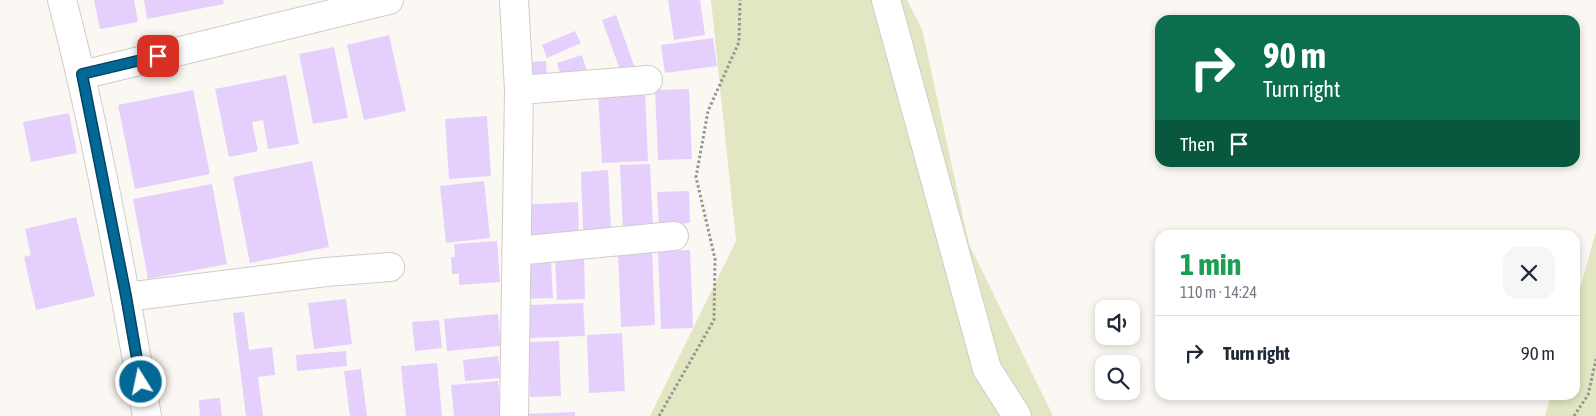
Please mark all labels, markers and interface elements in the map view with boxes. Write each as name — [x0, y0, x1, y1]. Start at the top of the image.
pin — [137, 35, 179, 77]
icon: right — [1180, 35, 1245, 100]
text: 90 m — [1263, 35, 1326, 75]
icon: arrive — [144, 42, 172, 70]
text: Turn right — [1263, 76, 1340, 102]
icon: arrive — [1225, 130, 1253, 158]
text: Then — [1180, 133, 1215, 155]
text: 1 min — [1180, 247, 1241, 281]
button: close — [1503, 247, 1555, 299]
text: 110 m · 14:24 — [1180, 283, 1257, 301]
map controls — [1095, 300, 1140, 400]
button: sound — [1095, 300, 1140, 345]
icon: right — [1180, 339, 1208, 367]
text: Turn right — [1223, 342, 1290, 364]
text: 90 m — [1521, 342, 1555, 364]
position arrow — [114, 355, 166, 407]
button: search — [1095, 355, 1140, 400]

